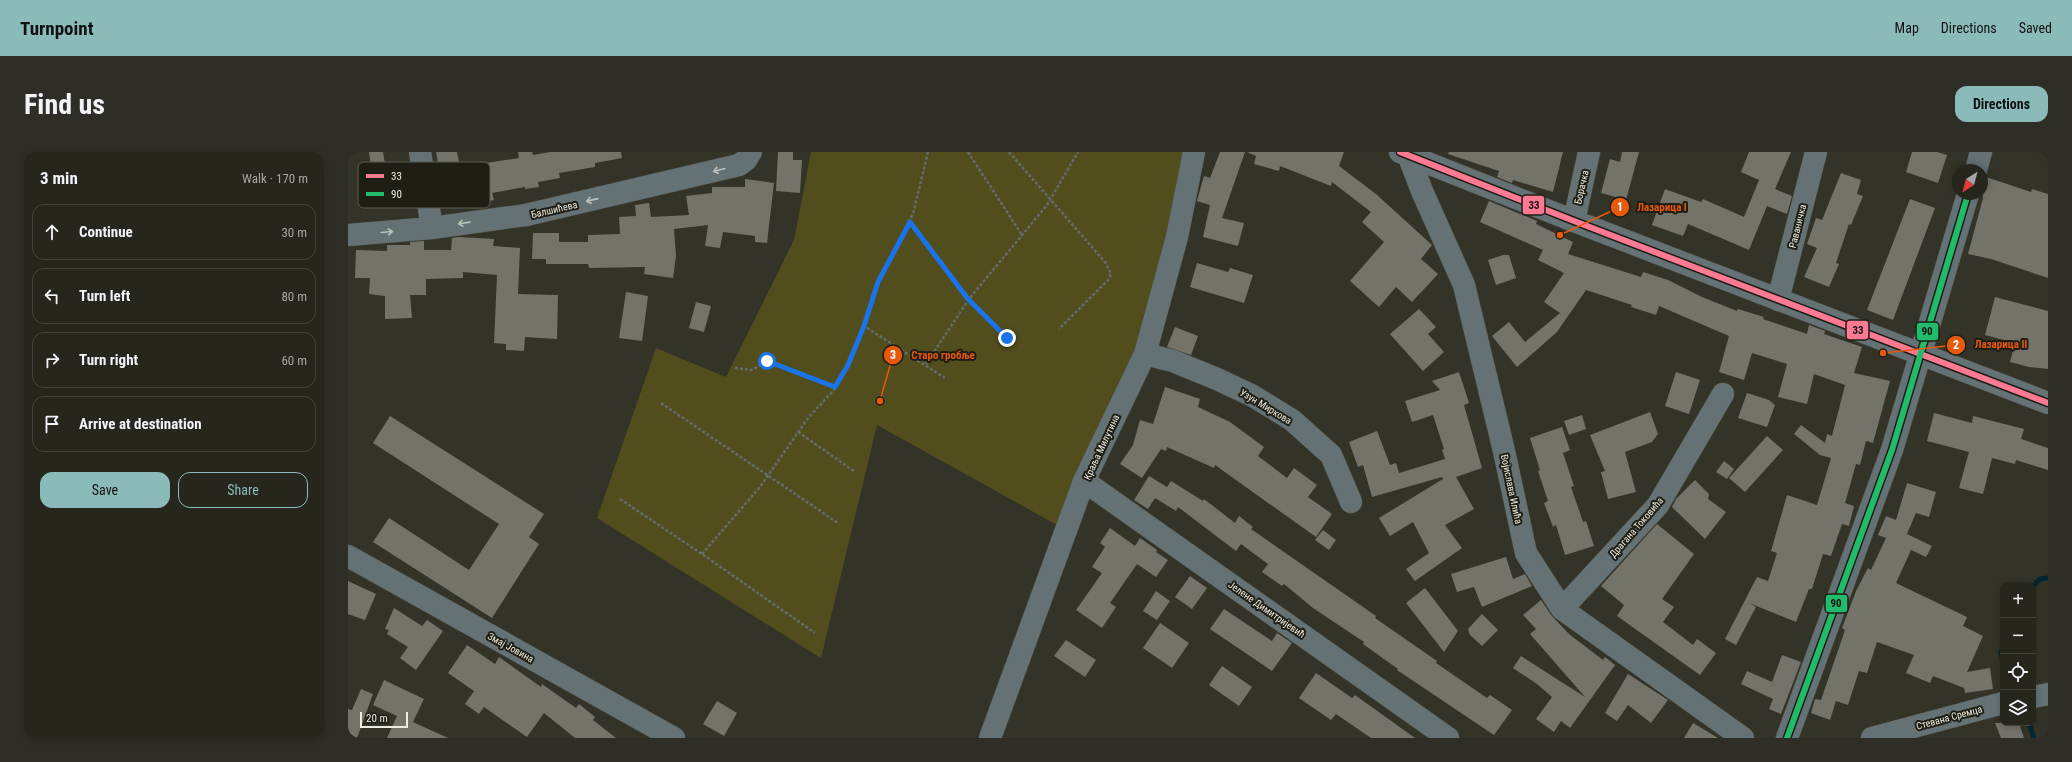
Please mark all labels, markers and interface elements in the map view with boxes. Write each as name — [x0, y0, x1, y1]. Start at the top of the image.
text: Turnpoint — [20, 17, 94, 40]
text: Map — [1895, 20, 1919, 36]
text: Directions — [1941, 20, 1997, 36]
text: Saved — [2019, 20, 2052, 36]
button: Directions — [1955, 86, 2048, 122]
text: Find us — [24, 88, 105, 121]
legend — [358, 162, 490, 208]
north arrow — [1952, 164, 1988, 200]
one-way arrow — [712, 167, 725, 174]
text: 3 min — [40, 168, 78, 188]
street label: Борачка — [1572, 169, 1591, 205]
text: 33 — [391, 170, 402, 183]
text: Walk · 170 m — [242, 171, 308, 186]
text: 90 — [391, 188, 402, 201]
line badge: 33 — [1522, 195, 1545, 215]
callout: Лазарица I — [1610, 195, 1695, 218]
one-way arrow — [586, 197, 599, 205]
street label: Балшићева — [530, 199, 578, 220]
text: 33 — [1528, 199, 1540, 212]
text: 1 — [1617, 200, 1623, 214]
text: Лазарица I — [1637, 201, 1687, 214]
street label: Раваничка — [1787, 203, 1808, 249]
one-way arrow — [458, 219, 471, 227]
icon: ahead — [41, 221, 63, 243]
text: Continue — [79, 223, 133, 241]
text: 30 m — [281, 225, 307, 240]
one-way arrow — [380, 228, 393, 235]
icon: left — [41, 285, 63, 307]
text: Turn left — [79, 287, 130, 305]
text: 80 m — [281, 289, 307, 304]
line badge: 33 — [1846, 320, 1869, 340]
line badge: 90 — [1916, 322, 1939, 341]
text: 33 — [1852, 324, 1864, 337]
text: 90 — [1921, 325, 1933, 338]
route end — [998, 329, 1016, 347]
callout: Лазарица II — [1946, 333, 2035, 356]
text: 2 — [1953, 338, 1959, 352]
text: Лазарица II — [1975, 338, 2027, 351]
callout: Старо гробље — [883, 344, 983, 367]
text: 3 — [890, 348, 896, 362]
icon: right — [41, 349, 63, 371]
text: Старо гробље — [911, 349, 975, 362]
text: Turn right — [79, 351, 138, 369]
route start — [758, 352, 776, 370]
text: 60 m — [281, 353, 307, 368]
street label: Узун Миркова — [1238, 387, 1294, 426]
icon: arrive — [41, 413, 63, 435]
street label: Краља Милутина — [1082, 413, 1121, 482]
text: Arrive at destination — [79, 415, 202, 433]
street label: Војислава Илића — [1499, 453, 1524, 525]
button: Save — [40, 472, 170, 508]
button: Share — [178, 472, 308, 508]
street label: Драгана Токовића — [1607, 495, 1666, 560]
street label: Јелене Димитријевић — [1226, 579, 1307, 640]
map controls — [2000, 582, 2036, 726]
button: + — [2000, 582, 2036, 618]
line badge: 90 — [1825, 594, 1848, 613]
text: 90 — [1830, 597, 1842, 610]
button: − — [2000, 618, 2036, 654]
street label: Змај Јовина — [486, 630, 536, 665]
button: locate — [2000, 654, 2036, 690]
button: layers — [2000, 690, 2036, 726]
street label: Стевана Сремца — [1915, 703, 1984, 732]
scale bar — [360, 710, 408, 729]
text: 20 m — [366, 712, 388, 725]

